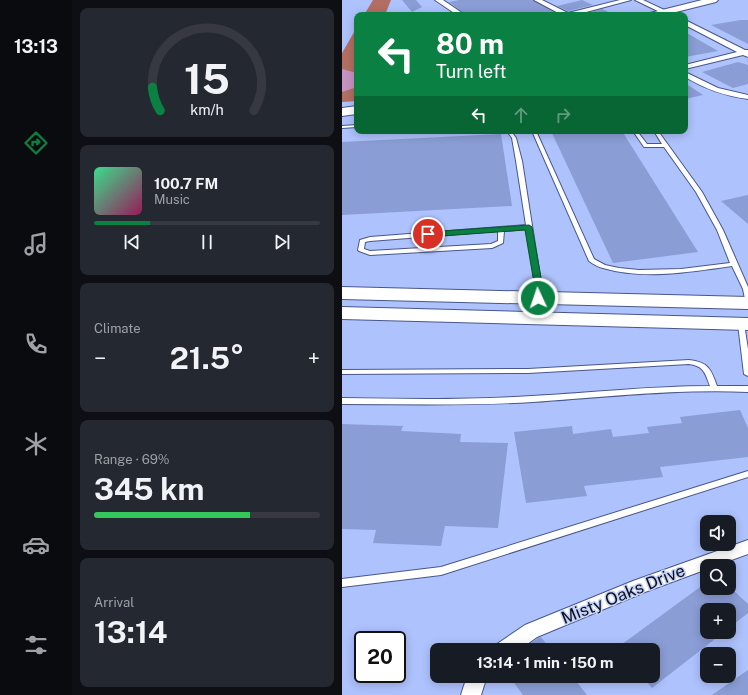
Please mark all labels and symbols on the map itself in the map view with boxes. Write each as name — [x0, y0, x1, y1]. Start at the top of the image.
pin — [411, 217, 445, 251]
position arrow — [517, 277, 559, 319]
street label: Misty Oaks Drive — [558, 560, 688, 628]
speed limit sign: 20 — [354, 631, 406, 683]

